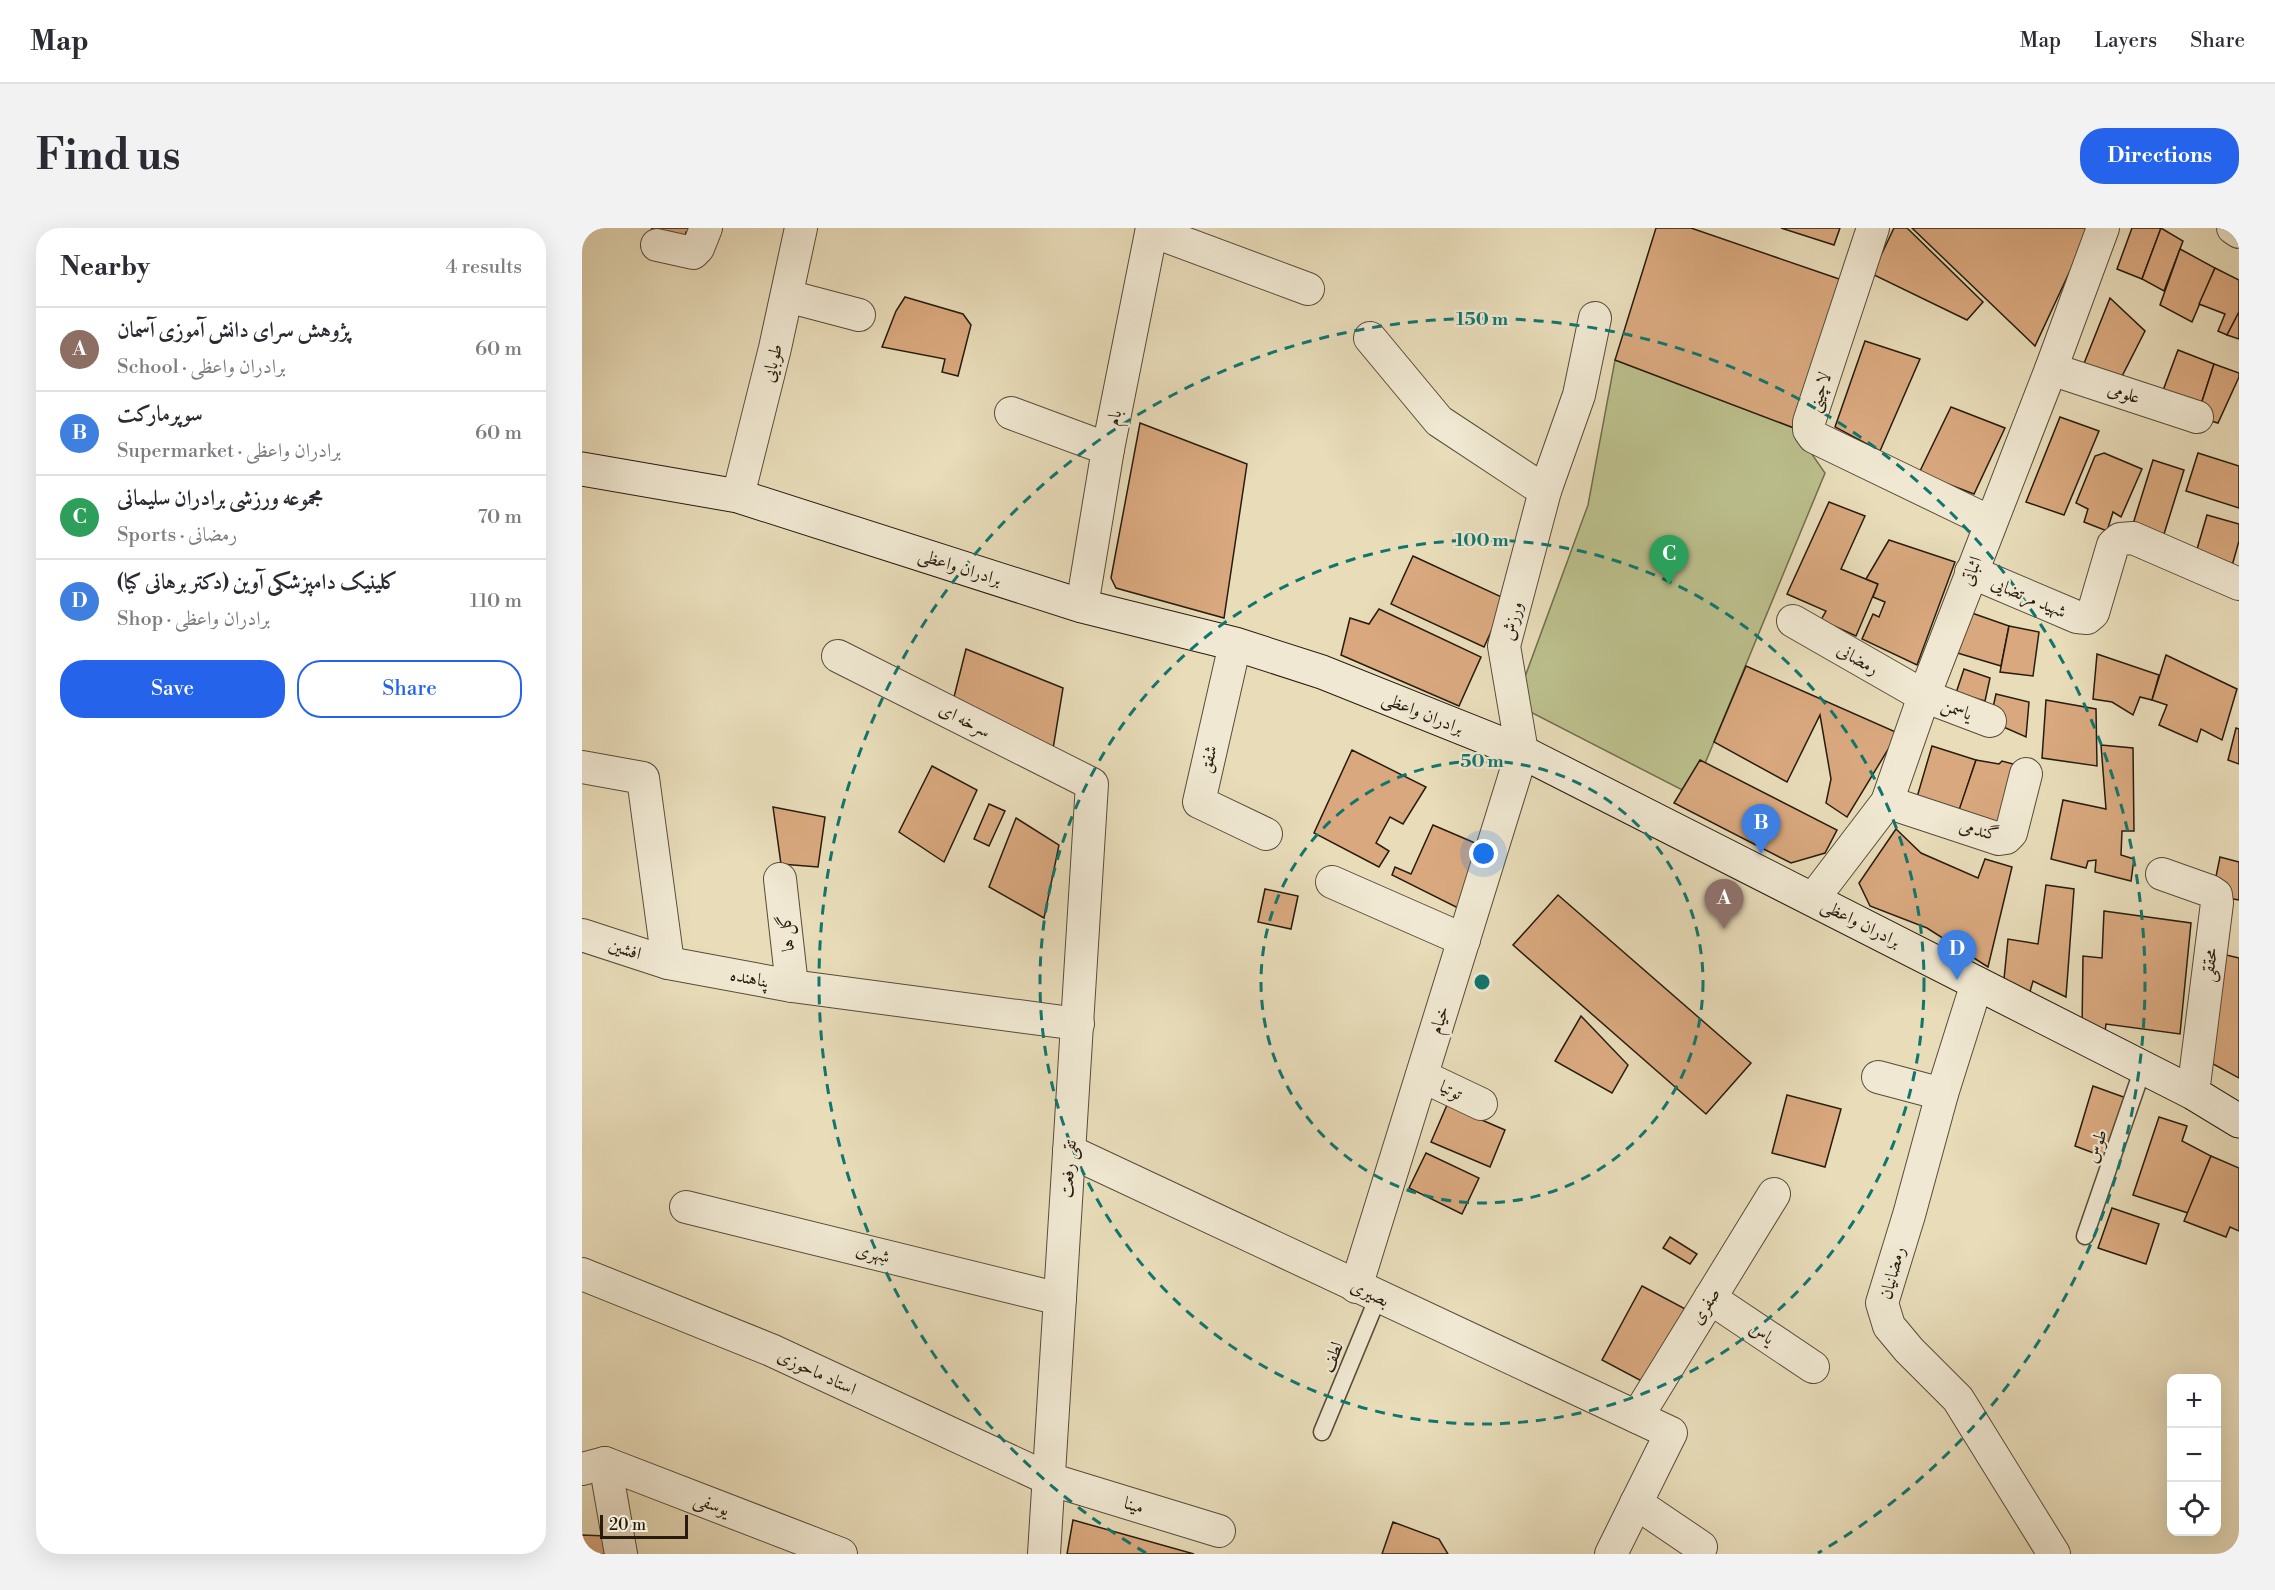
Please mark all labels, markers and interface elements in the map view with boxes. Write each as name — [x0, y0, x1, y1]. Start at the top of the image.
text: Map — [30, 24, 89, 59]
text: Map — [2020, 28, 2061, 54]
text: Layers — [2094, 28, 2157, 54]
text: Share — [2190, 28, 2245, 54]
button: Directions — [2080, 128, 2239, 184]
text: Find us — [36, 130, 180, 183]
text: Nearby — [60, 251, 150, 283]
text: 4 results — [445, 255, 522, 280]
text: 150 m — [1456, 308, 1509, 331]
text: پژوهش سرای دانش آموزی آسمان — [117, 317, 350, 344]
text: A — [72, 337, 87, 362]
text: 60 m — [475, 337, 522, 362]
street label: طوبایی — [757, 342, 788, 385]
text: School · برادران واعظی — [117, 355, 286, 380]
street label: لاچینی — [1802, 369, 1838, 415]
street label: علومی — [2105, 377, 2143, 409]
text: سوپرمارکت — [117, 401, 203, 428]
street label: بام — [1102, 408, 1131, 429]
text: B — [72, 421, 87, 446]
text: 60 m — [475, 421, 522, 446]
text: Supermarket · برادران واعظی — [117, 439, 341, 464]
text: مجموعه ورزشی برادران سلیمانی — [117, 485, 323, 512]
text: C — [72, 505, 87, 530]
text: 70 m — [478, 505, 522, 530]
text: Sports · رمضانی — [117, 523, 237, 548]
text: 100 m — [1455, 529, 1509, 552]
pin: C — [1650, 536, 1688, 585]
street label: برادران واعظی — [915, 543, 1004, 592]
street label: اثباتی — [1955, 553, 1988, 589]
text: کلینیک دامپزشکی آوین (دکتر برهانی کیا) — [117, 569, 398, 596]
street label: شهید مرتضایی — [1987, 571, 2070, 625]
text: D — [72, 589, 87, 614]
text: 110 m — [470, 589, 522, 614]
street label: ورزش — [1497, 599, 1528, 643]
text: Shop · برادران واعظی — [117, 607, 270, 632]
street label: رمضانی — [1833, 638, 1883, 681]
button: Save — [60, 660, 285, 718]
button: Share — [297, 660, 522, 718]
street label: برادران واعظی — [1379, 687, 1467, 740]
street label: یاسمن — [1938, 693, 1977, 726]
street label: سرخه ای — [935, 698, 995, 743]
street label: شفق — [1194, 743, 1223, 775]
text: 50 m — [1460, 750, 1504, 773]
pin: B — [1742, 804, 1780, 854]
street label: گندمی — [1957, 814, 2001, 847]
your location — [1469, 839, 1498, 868]
pin: A — [1704, 880, 1744, 929]
street label: برادران واعظی — [1817, 894, 1904, 953]
street label: گل ها — [773, 913, 800, 953]
pin: D — [1938, 930, 1976, 980]
street label: افشین — [606, 933, 644, 966]
street label: محققی — [2196, 947, 2224, 983]
street label: پناهنده — [728, 963, 772, 996]
centre of rings — [1472, 972, 1492, 992]
street label: خیام — [1424, 1003, 1458, 1038]
street label: توتیا — [1436, 1075, 1466, 1106]
street label: طوس — [2080, 1126, 2113, 1166]
street label: تقی رفعت — [1055, 1139, 1083, 1199]
street label: شهری — [853, 1238, 892, 1269]
street label: رمضانیان — [1874, 1244, 1911, 1302]
street label: بصیری — [1347, 1275, 1393, 1312]
street label: صفری — [1685, 1284, 1726, 1329]
street label: یاس — [1745, 1317, 1780, 1351]
street label: لطف — [1316, 1338, 1349, 1376]
street label: استاد ماحوزی — [774, 1344, 860, 1401]
map controls — [2167, 1374, 2221, 1536]
button: + — [2167, 1374, 2221, 1428]
button: − — [2167, 1428, 2221, 1482]
button: locate — [2167, 1482, 2221, 1536]
street label: یوسفی — [690, 1487, 734, 1523]
street label: مینا — [1121, 1492, 1147, 1519]
scale bar — [600, 1512, 688, 1540]
text: 20 m — [609, 1515, 646, 1535]

